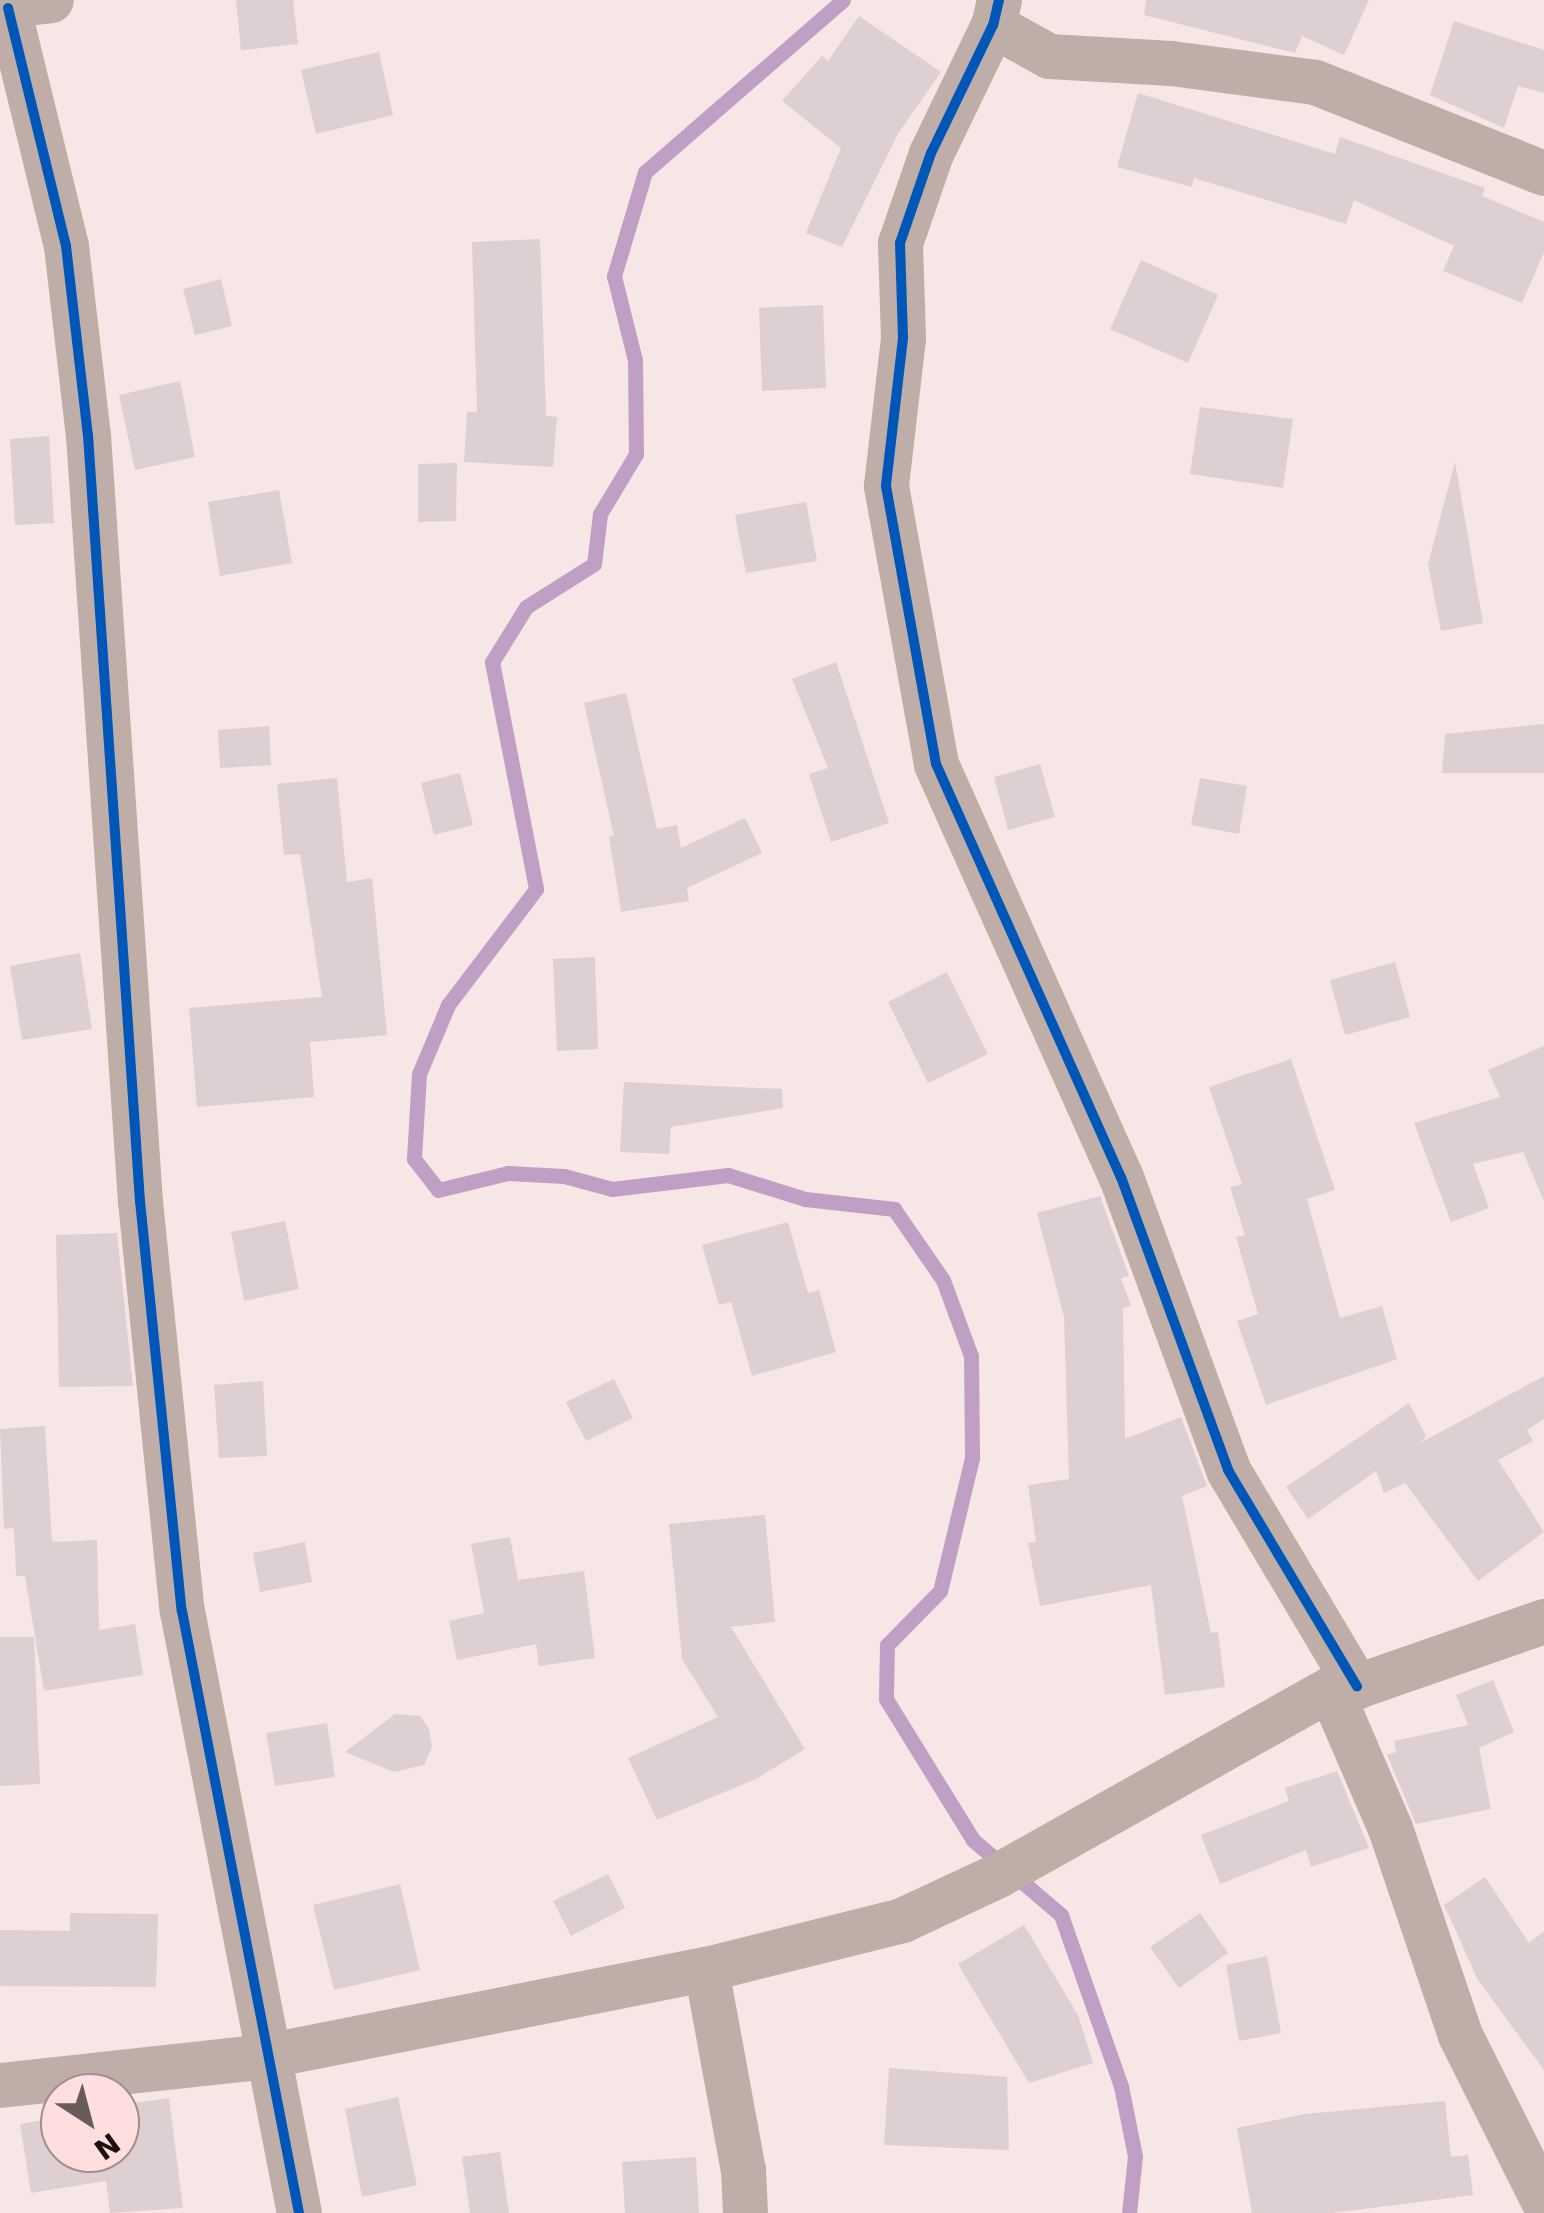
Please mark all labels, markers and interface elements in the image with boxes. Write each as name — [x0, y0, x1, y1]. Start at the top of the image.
north arrow — [40, 2073, 140, 2173]
text: N — [88, 2126, 126, 2166]

